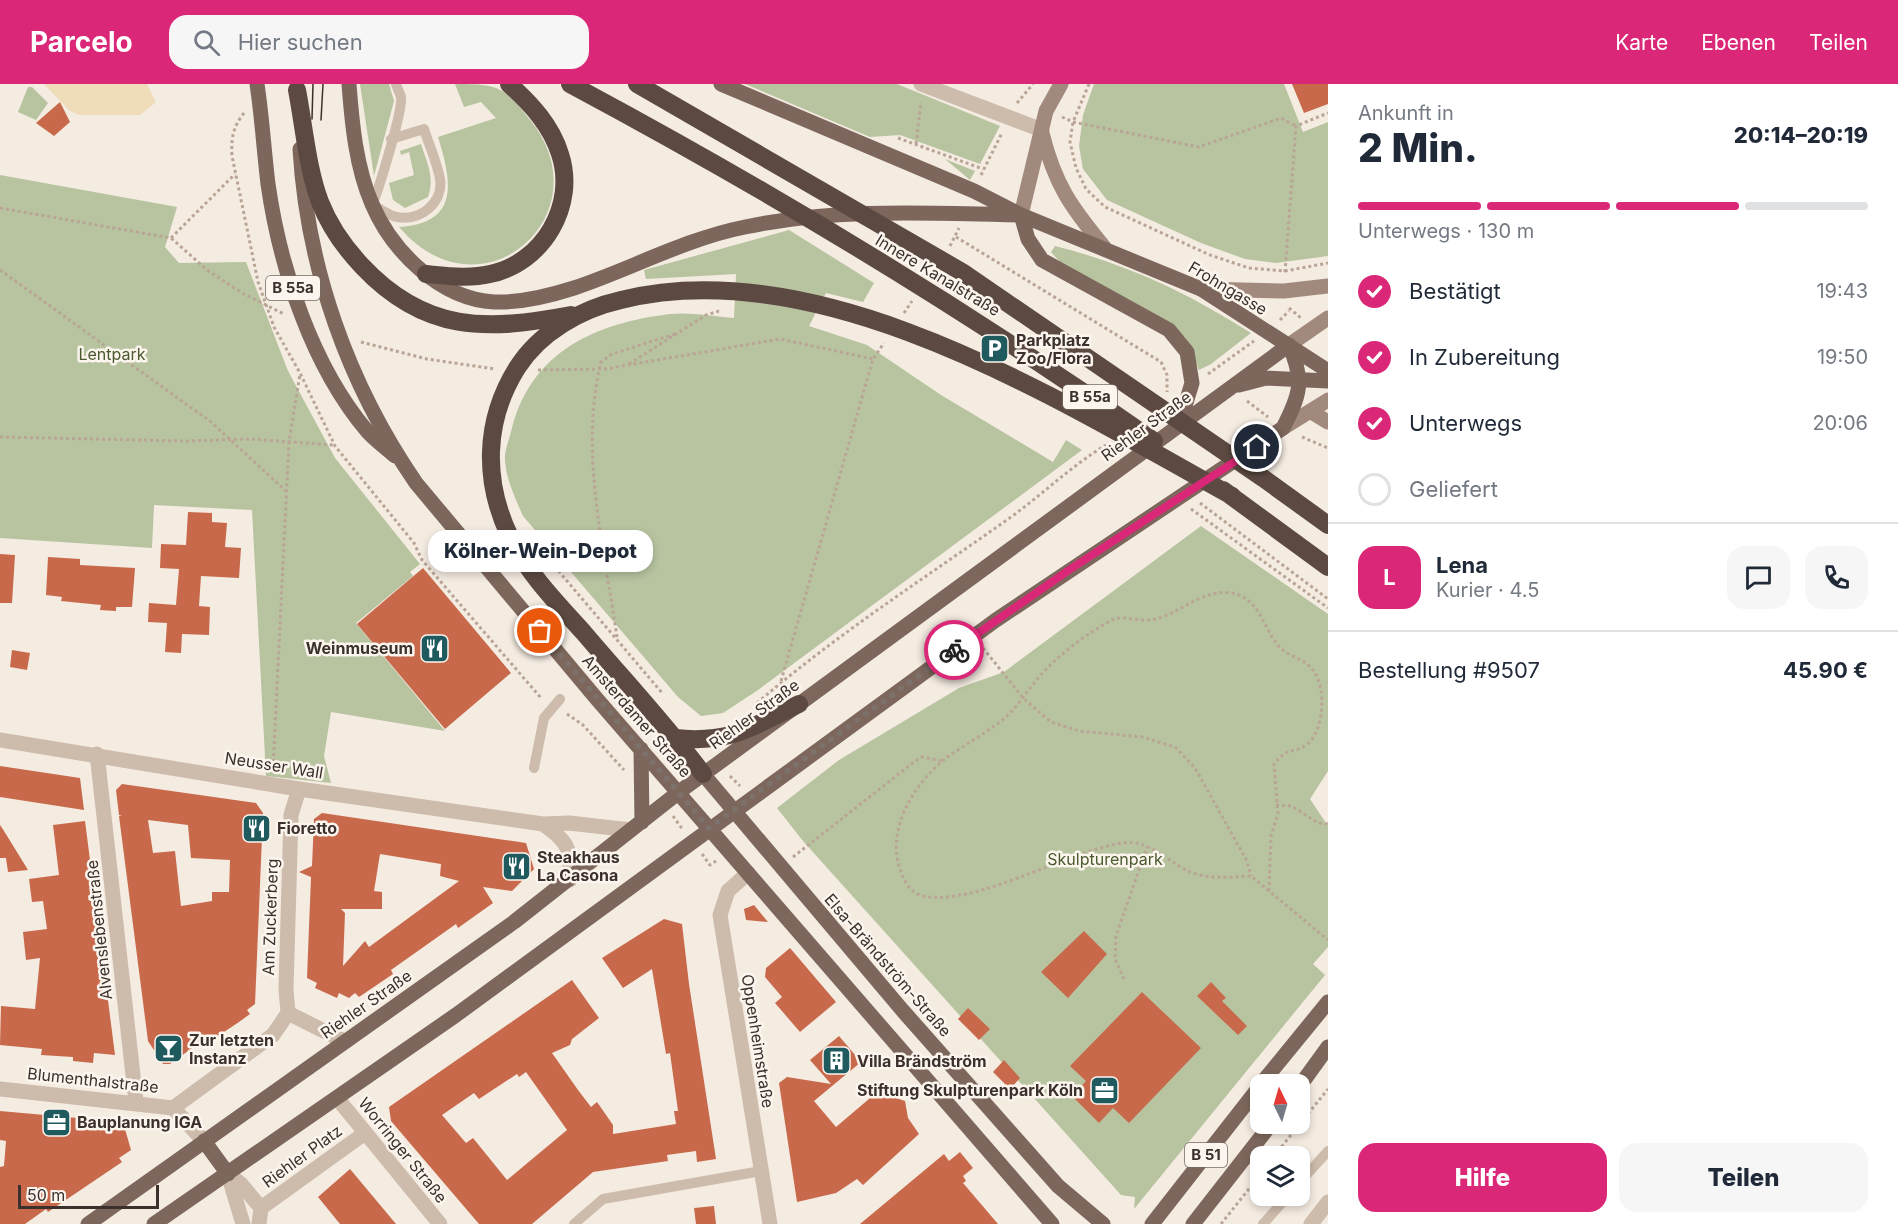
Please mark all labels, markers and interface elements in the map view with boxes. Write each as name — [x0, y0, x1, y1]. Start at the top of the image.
search box — [169, 15, 589, 69]
text: Parcelo — [30, 25, 133, 59]
icon: search — [190, 26, 223, 59]
text: Hier suchen — [238, 29, 363, 55]
text: Karte — [1615, 30, 1668, 55]
text: Ebenen — [1701, 30, 1776, 55]
text: Teilen — [1809, 30, 1868, 55]
text: Ankunft in — [1358, 101, 1454, 125]
text: 20:14–20:19 — [1734, 122, 1868, 148]
text: 2 Min. — [1358, 124, 1478, 171]
text: Unterwegs · 130 m — [1358, 219, 1534, 243]
street label: Innere Kanalstraße — [872, 230, 1004, 320]
street label: Frohngasse — [1185, 257, 1271, 319]
icon: check — [1358, 275, 1391, 308]
road number: B 55a — [266, 276, 320, 300]
text: Bestätigt — [1409, 278, 1501, 304]
text: 19:43 — [1816, 279, 1868, 303]
place label: Parkplatz Zoo/Flora — [1016, 330, 1092, 368]
parking icon: Parkplatz Zoo/Flora — [979, 333, 1011, 365]
icon: check — [1358, 341, 1391, 374]
park label: Lentpark — [78, 344, 146, 364]
text: In Zubereitung — [1409, 344, 1560, 370]
text: 19:50 — [1817, 345, 1868, 369]
road number: B 55a — [1063, 385, 1117, 409]
street label: Riehler Straße — [1097, 387, 1195, 465]
icon: check — [1358, 407, 1391, 440]
text: Unterwegs — [1409, 410, 1522, 436]
text: 20:06 — [1812, 411, 1868, 435]
pin — [1231, 421, 1282, 472]
icon: home — [1240, 430, 1273, 463]
text: Geliefert — [1409, 476, 1498, 502]
callout: Kölner-Wein-Depot — [428, 529, 652, 571]
text: Kölner-Wein-Depot — [444, 539, 637, 563]
button: chat — [1727, 546, 1790, 609]
button: phone — [1805, 546, 1868, 609]
text: Lena — [1436, 552, 1488, 578]
text: L — [1383, 564, 1396, 590]
text: Kurier · 4.5 — [1436, 578, 1539, 602]
pin — [514, 605, 565, 656]
icon: bag — [523, 614, 556, 647]
courier — [924, 620, 984, 680]
restaurant icon: Weinmuseum — [418, 632, 450, 664]
icon: bike — [938, 634, 971, 667]
place label: Weinmuseum — [306, 638, 413, 658]
street label: Amsterdamer Straße — [578, 651, 696, 781]
text: Bestellung #9507 — [1358, 657, 1540, 683]
text: 45.90 € — [1783, 657, 1868, 683]
street label: Riehler Straße — [705, 675, 803, 753]
street label: Neusser Wall — [223, 747, 325, 783]
restaurant icon: Fioretto — [240, 812, 272, 844]
place label: Fioretto — [277, 818, 337, 838]
place label: Steakhaus La Casona — [537, 847, 620, 885]
park label: Skulpturenpark — [1047, 849, 1163, 869]
restaurant icon: Steakhaus La Casona — [500, 850, 532, 882]
street label: Am Zuckerberg — [258, 858, 282, 976]
street label: Alvenslebenstraße — [82, 859, 116, 1001]
street label: Elsa-Brändström-Straße — [820, 889, 956, 1041]
street label: Riehler Straße — [317, 965, 415, 1043]
street label: Oppenheimstraße — [738, 973, 778, 1109]
place label: Zur letzten Instanz — [189, 1030, 274, 1068]
bar icon: Zur letzten Instanz — [152, 1033, 184, 1065]
building icon: Villa Brändström — [820, 1045, 852, 1077]
place label: Villa Brändström — [857, 1051, 987, 1071]
street label: Blumenthalstraße — [26, 1063, 160, 1097]
office icon: Stiftung Skulpturenpark Köln — [1088, 1074, 1120, 1106]
north arrow — [1250, 1074, 1310, 1134]
map controls — [1250, 1074, 1310, 1206]
place label: Stiftung Skulpturenpark Köln — [857, 1080, 1083, 1100]
street label: Worringer Straße — [354, 1093, 452, 1207]
office icon: Bauplanung IGA — [40, 1106, 72, 1138]
place label: Bauplanung IGA — [77, 1112, 202, 1132]
street label: Riehler Platz — [258, 1120, 346, 1192]
road number: B 51 — [1185, 1143, 1227, 1167]
button: Hilfe — [1358, 1143, 1607, 1212]
button: Teilen — [1619, 1143, 1868, 1212]
button: layers — [1250, 1146, 1310, 1206]
scale bar — [18, 1182, 159, 1210]
text: 50 m — [27, 1185, 65, 1205]

